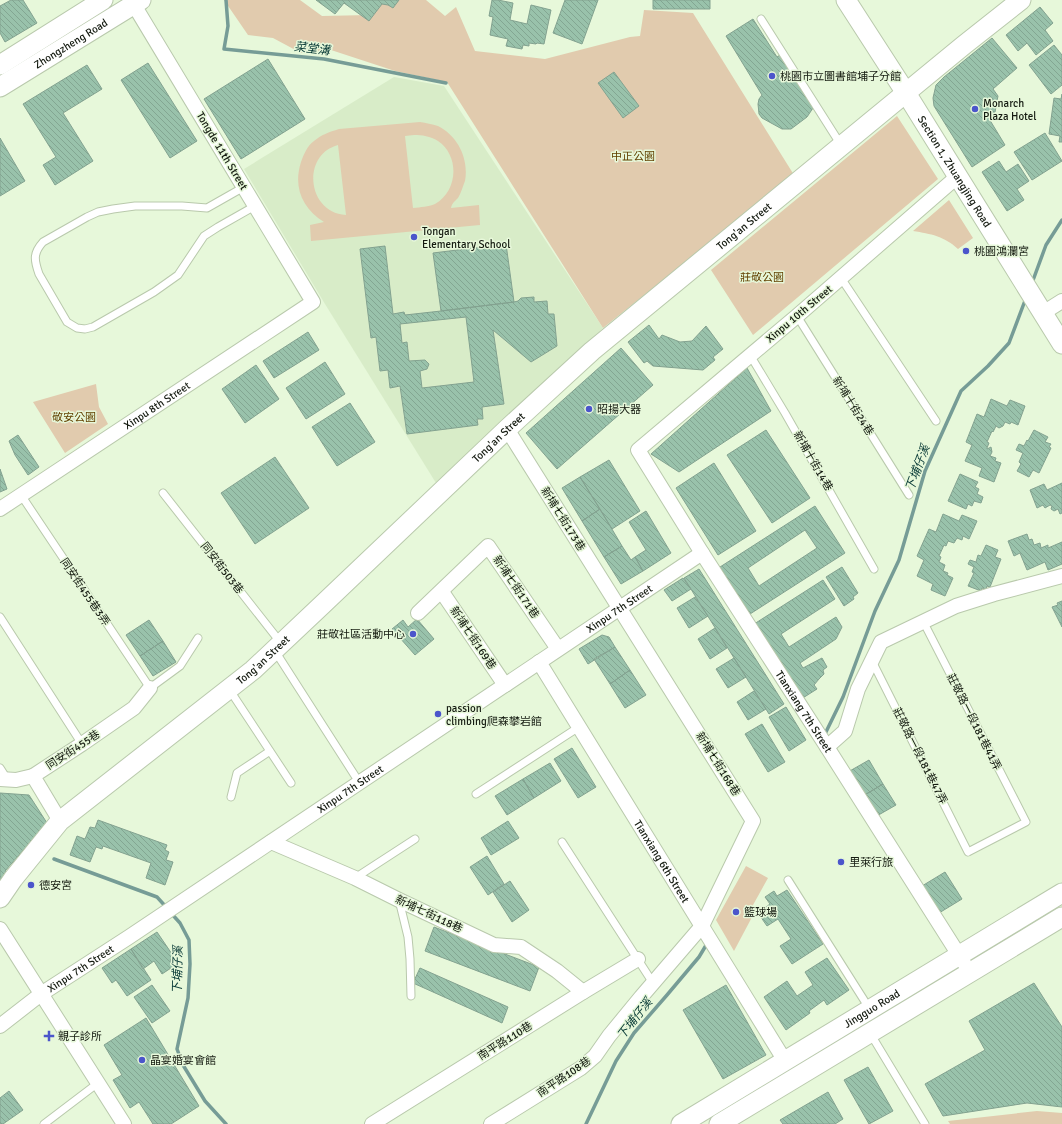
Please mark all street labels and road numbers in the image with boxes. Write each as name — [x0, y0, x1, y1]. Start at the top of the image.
street label: Zhongzheng Road — [31, 16, 110, 71]
street label: Tongde 11th Street — [194, 110, 250, 192]
street label: Section 1, Zhuangjing Road — [915, 113, 994, 230]
street label: Tong'an Street — [714, 200, 774, 252]
street label: Xinpu 10th Street — [763, 282, 835, 345]
street label: 新埔十街24巷 — [830, 374, 876, 438]
street label: Xinpu 8th Street — [121, 379, 193, 432]
street label: Tong'an Street — [470, 409, 527, 465]
street label: 新埔十街14巷 — [791, 429, 835, 493]
street label: 新埔七街173巷 — [538, 485, 588, 553]
street label: 同安街503巷 — [198, 540, 246, 596]
street label: 新埔七街171巷 — [490, 553, 542, 621]
street label: 同安街455巷3弄 — [58, 556, 112, 628]
street label: Xinpu 7th Street — [584, 582, 655, 635]
street label: 新埔七街169巷 — [447, 604, 499, 672]
street label: Tong'an Street — [234, 632, 292, 687]
street label: Tianxiang 7th Street — [773, 668, 835, 755]
street label: 莊敬路一段181巷41弄 — [944, 672, 1004, 772]
street label: 莊敬路一段181巷47弄 — [890, 706, 950, 806]
street label: 同安街455巷 — [44, 728, 102, 772]
street label: 新埔七街168巷 — [693, 730, 743, 798]
street label: Xinpu 7th Street — [315, 762, 386, 816]
street label: Tianxiang 6th Street — [631, 817, 692, 905]
street label: 新埔七街118巷 — [393, 893, 465, 935]
street label: Xinpu 7th Street — [45, 942, 116, 995]
street label: Jingguo Road — [841, 986, 902, 1030]
street label: 南平路110巷 — [475, 1019, 535, 1063]
street label: 南平路108巷 — [535, 1054, 593, 1100]

